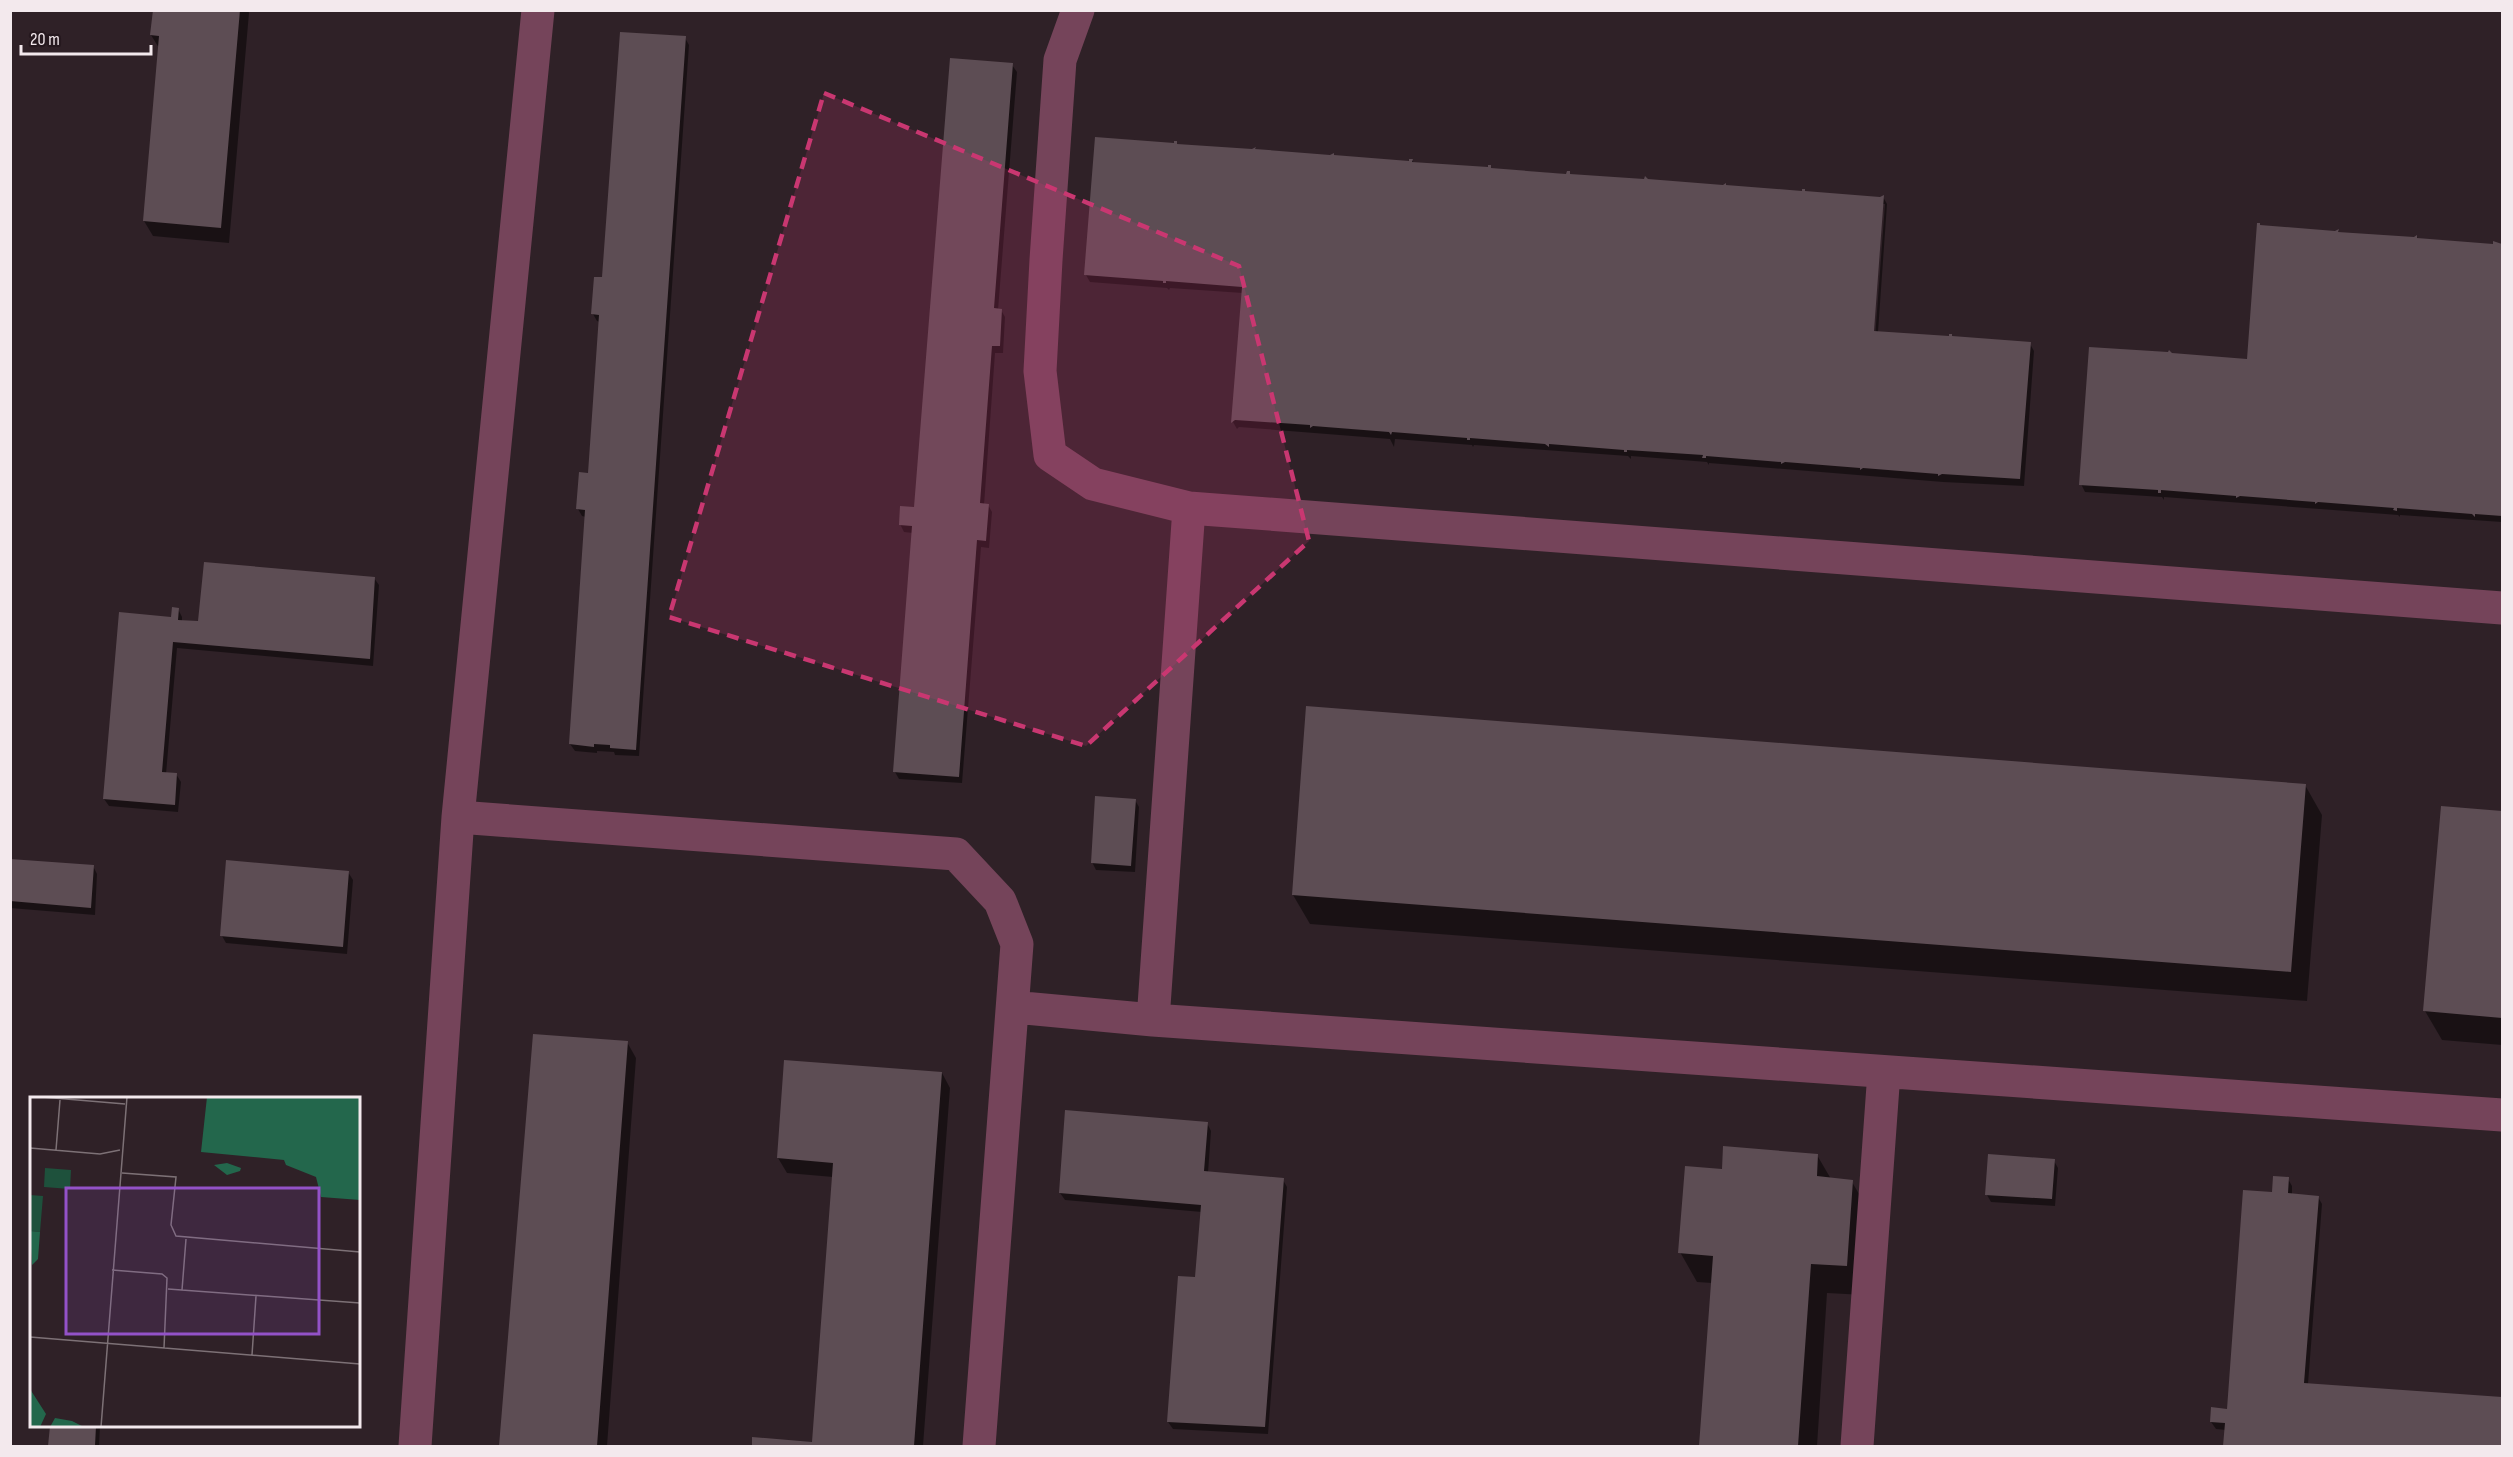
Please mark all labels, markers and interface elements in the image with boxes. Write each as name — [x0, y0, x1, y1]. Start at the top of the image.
scale bar — [21, 18, 152, 56]
text: 20 m — [30, 29, 60, 50]
inset map — [30, 1097, 360, 1427]

